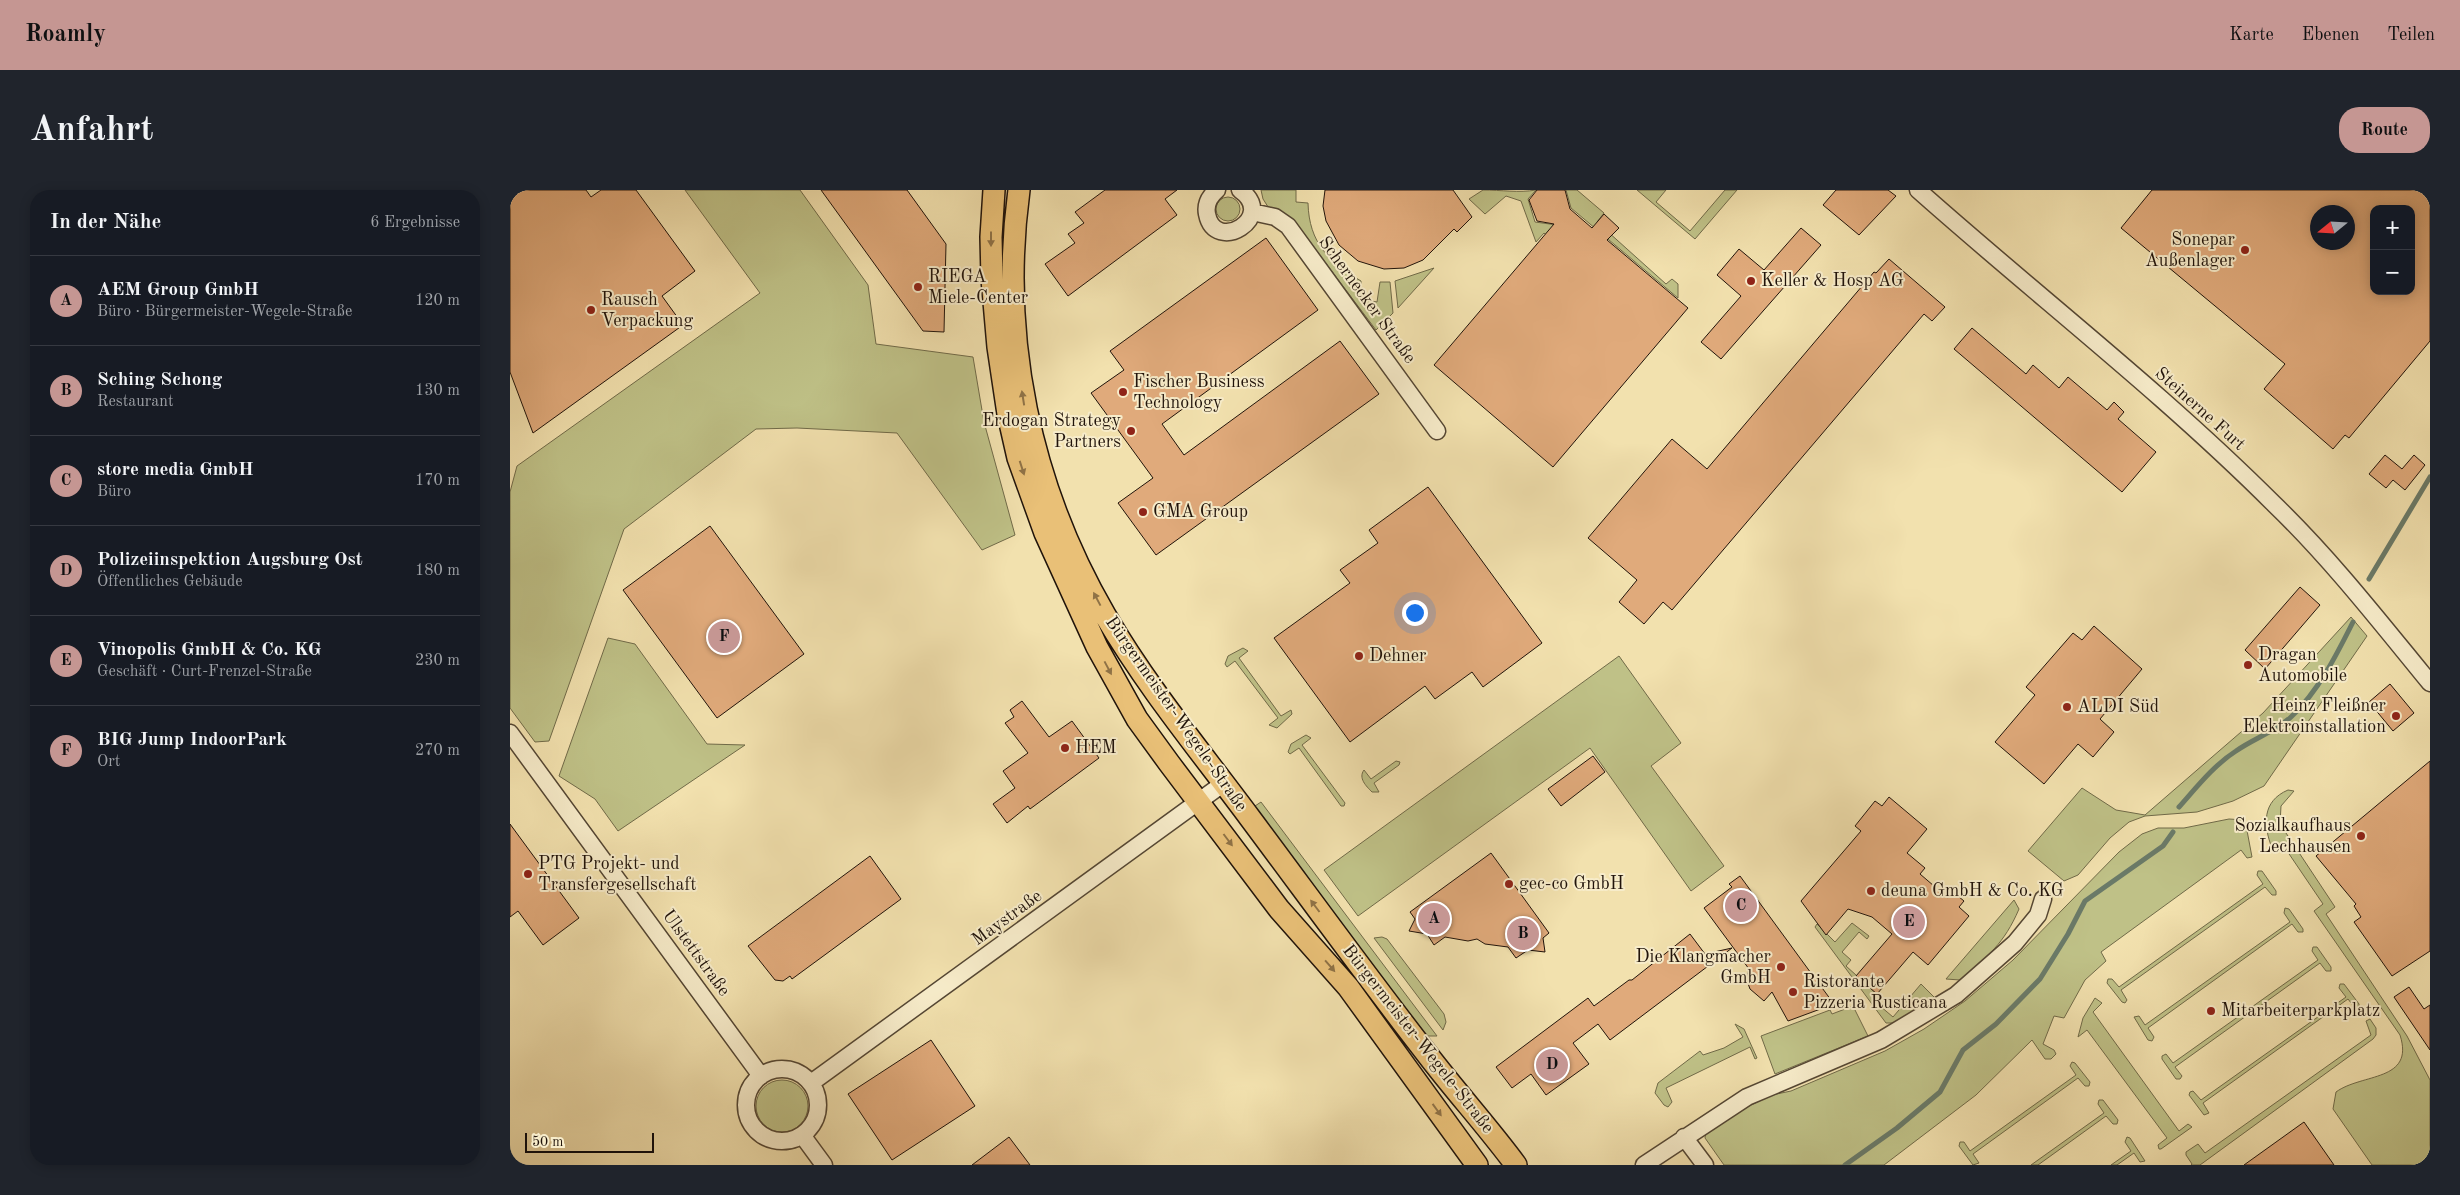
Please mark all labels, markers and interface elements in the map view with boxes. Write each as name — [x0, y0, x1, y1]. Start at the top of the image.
text: Roamly — [25, 23, 106, 47]
text: Karte — [2229, 26, 2274, 44]
text: Ebenen — [2302, 26, 2359, 44]
text: Teilen — [2387, 26, 2435, 44]
button: Route — [2339, 107, 2430, 153]
text: Anfahrt — [30, 113, 153, 148]
north arrow — [2310, 205, 2355, 250]
map controls — [2370, 205, 2415, 295]
button: + — [2370, 205, 2415, 250]
text: In der Nähe — [50, 212, 161, 233]
text: 6 Ergebnisse — [370, 215, 460, 231]
one-way arrow — [987, 231, 995, 247]
place label: Sonepar Außenlager — [2145, 231, 2236, 270]
street label: Schernecker Straße — [1315, 233, 1419, 367]
marker: Sonepar Außenlager — [2239, 244, 2251, 256]
button: − — [2370, 250, 2415, 295]
place label: RIEGA Miele-Center — [928, 268, 1029, 307]
place label: Keller & Hosp AG — [1761, 272, 1904, 290]
marker: Keller & Hosp AG — [1745, 275, 1757, 287]
text: AEM Group GmbH — [97, 281, 259, 300]
marker: RIEGA Miele-Center — [912, 281, 924, 293]
place label: Rausch Verpackung — [601, 291, 694, 330]
text: A — [60, 293, 72, 309]
text: 120 m — [415, 293, 460, 309]
text: Büro · Bürgermeister-Wegele-Straße — [97, 304, 352, 320]
marker: Rausch Verpackung — [585, 304, 597, 316]
street label: Steinerne Furt — [2151, 364, 2249, 454]
text: Sching Schong — [97, 371, 222, 390]
place label: Fischer Business Technology — [1133, 373, 1265, 412]
text: B — [60, 383, 72, 399]
text: 130 m — [415, 383, 460, 399]
marker: Fischer Business Technology — [1117, 386, 1129, 398]
one-way arrow — [1019, 390, 1027, 406]
text: Restaurant — [97, 394, 174, 410]
place label: Erdogan Strategy Partners — [982, 412, 1121, 451]
marker: Erdogan Strategy Partners — [1125, 425, 1137, 437]
text: store media GmbH — [97, 461, 254, 480]
one-way arrow — [1018, 461, 1026, 476]
text: C — [61, 473, 71, 489]
text: 170 m — [415, 473, 460, 489]
text: Büro — [97, 484, 131, 500]
place label: GMA Group — [1153, 503, 1248, 521]
marker: GMA Group — [1137, 506, 1149, 518]
text: Polizeiinspektion Augsburg Ost — [97, 551, 363, 570]
text: D — [60, 563, 72, 579]
text: 180 m — [415, 563, 460, 579]
text: Öffentliches Gebäude — [97, 574, 243, 590]
one-way arrow — [1093, 592, 1101, 606]
your location — [1402, 600, 1428, 626]
street label: Bürgermeister-Wegele-Straße — [1102, 613, 1250, 815]
pin: F — [708, 618, 740, 656]
text: Vinopolis GmbH & Co. KG — [97, 641, 322, 660]
place label: Dragan Automobile — [2258, 646, 2347, 685]
place label: Dehner — [1369, 647, 1427, 665]
marker: Dehner — [1353, 650, 1365, 662]
text: E — [60, 653, 72, 669]
text: 230 m — [415, 653, 460, 669]
marker: Dragan Automobile — [2242, 659, 2254, 671]
one-way arrow — [1104, 661, 1112, 675]
text: Geschäft · Curt-Frenzel-Straße — [97, 664, 312, 680]
place label: Heinz Fleißner Elektroinstallation — [2242, 697, 2387, 736]
place label: ALDI Süd — [2077, 698, 2159, 716]
marker: ALDI Süd — [2061, 701, 2073, 713]
marker: Heinz Fleißner Elektroinstallation — [2390, 710, 2402, 722]
text: BIG Jump IndoorPark — [97, 731, 287, 750]
place label: HEM — [1075, 739, 1117, 757]
marker: HEM — [1059, 742, 1071, 754]
text: F — [61, 743, 71, 759]
text: 270 m — [415, 743, 460, 759]
text: Ort — [97, 754, 120, 770]
place label: Sozialkaufhaus Lechhausen — [2234, 817, 2351, 856]
marker: Sozialkaufhaus Lechhausen — [2355, 830, 2367, 842]
one-way arrow — [1222, 833, 1233, 846]
place label: PTG Projekt- und Transfergesellschaft — [538, 855, 697, 894]
marker: PTG Projekt- und Transfergesellschaft — [522, 868, 534, 880]
place label: gec-co GmbH — [1519, 875, 1624, 893]
marker: gec-co GmbH — [1503, 878, 1515, 890]
place label: deuna GmbH & Co. KG — [1881, 882, 2064, 900]
marker: deuna GmbH & Co. KG — [1865, 885, 1877, 897]
street label: Maystraße — [969, 887, 1045, 949]
pin: C — [1725, 887, 1757, 925]
one-way arrow — [1310, 900, 1321, 913]
pin: A — [1418, 900, 1450, 938]
pin: E — [1893, 903, 1925, 941]
street label: Ulstettstraße — [659, 906, 733, 1000]
pin: B — [1507, 915, 1539, 953]
street label: Bürgermeister-Wegele-Straße — [1339, 941, 1497, 1137]
place label: Die Klangmacher GmbH — [1635, 948, 1772, 987]
one-way arrow — [1324, 960, 1336, 972]
marker: Die Klangmacher GmbH — [1775, 961, 1787, 973]
place label: Ristorante Pizzeria Rusticana — [1803, 973, 1947, 1012]
marker: Ristorante Pizzeria Rusticana — [1787, 986, 1799, 998]
place label: Mitarbeiterparkplatz — [2221, 1002, 2380, 1020]
marker: Mitarbeiterparkplatz — [2205, 1005, 2217, 1017]
pin: D — [1536, 1046, 1568, 1084]
one-way arrow — [1432, 1103, 1442, 1116]
scale bar — [525, 1130, 654, 1153]
text: 50 m — [532, 1135, 563, 1149]

